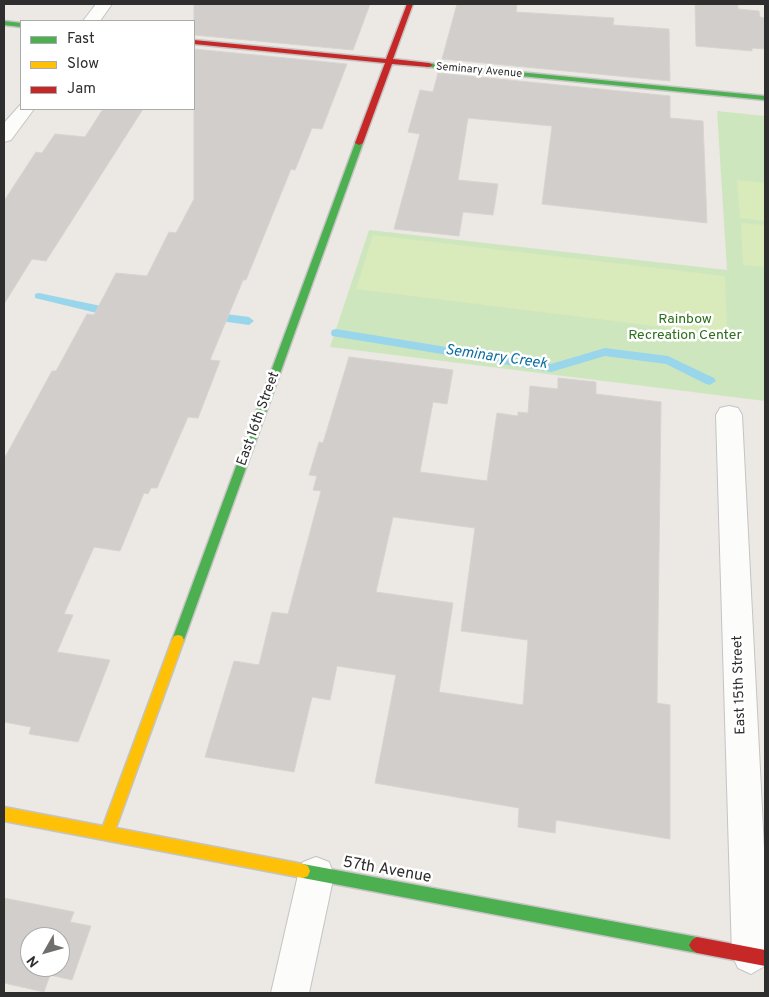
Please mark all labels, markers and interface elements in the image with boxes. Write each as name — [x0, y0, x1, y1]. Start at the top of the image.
legend — [20, 20, 195, 110]
text: Fast — [67, 30, 95, 49]
text: Slow — [67, 55, 99, 74]
street label: Seminary Avenue — [435, 61, 523, 81]
text: Jam — [67, 80, 96, 99]
park label: Rainbow Recreation Center — [628, 312, 742, 344]
water label: Seminary Creek — [444, 342, 548, 374]
street label: East 16th Street — [234, 370, 284, 468]
street label: East 15th Street — [730, 635, 750, 735]
street label: 57th Avenue — [341, 854, 433, 888]
north arrow — [20, 927, 70, 977]
text: N — [24, 952, 43, 970]

